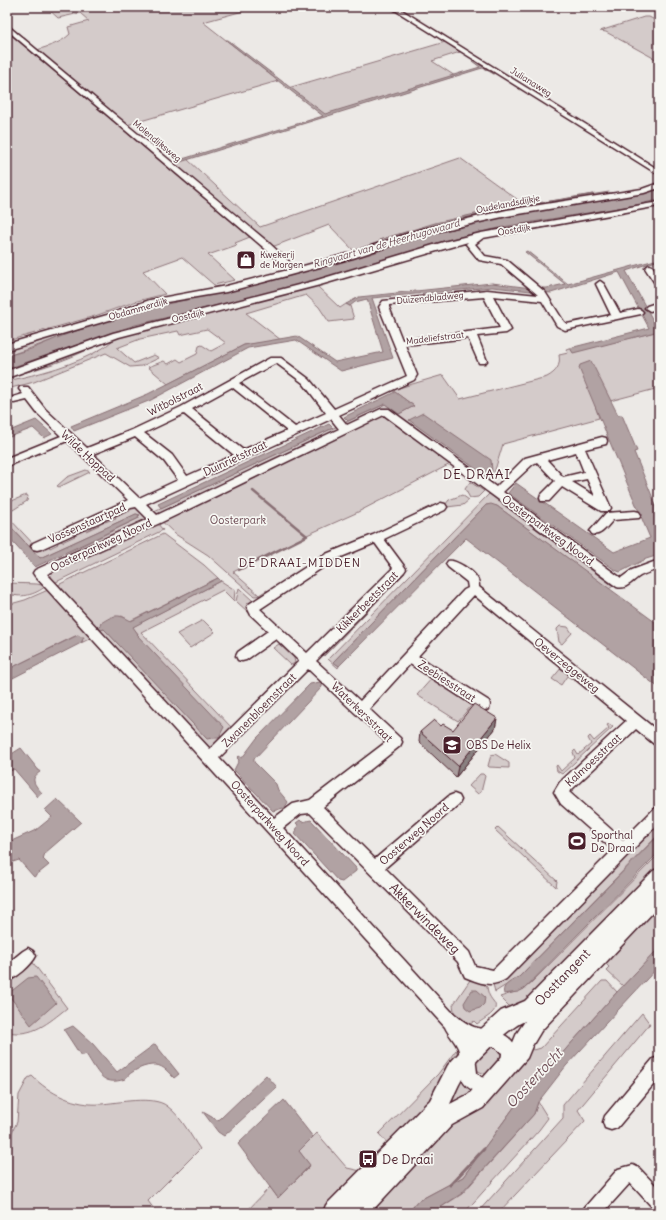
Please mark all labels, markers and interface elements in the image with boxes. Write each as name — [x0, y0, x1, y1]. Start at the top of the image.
street label: Julianaweg — [509, 65, 554, 99]
street label: Molendijksweg — [131, 117, 184, 164]
street label: Oudelandsdijkje — [475, 192, 541, 215]
water label: Ringvaart van de Heerhugowaard — [311, 216, 462, 271]
street label: Oostdijk — [497, 221, 532, 238]
shop icon: Kwekerij de Morgen — [235, 249, 257, 271]
place label: Kwekerij de Morgen — [260, 249, 303, 270]
street label: Duizendbladweg — [396, 289, 464, 306]
street label: Obdammerdijk — [107, 295, 169, 322]
street label: Oostdijk — [171, 306, 206, 325]
street label: Madeliefstraat — [405, 328, 465, 347]
street label: Witbolstraat — [145, 379, 205, 419]
street label: Wilde Hoppad — [58, 427, 118, 485]
street label: Duinrietstraat — [201, 437, 269, 479]
district label: DE DRAAI — [443, 466, 511, 483]
street label: Oosterparkweg Noord — [499, 492, 597, 568]
street label: Vossenstaartpad — [46, 499, 128, 546]
park label: Oosterpark — [210, 513, 267, 527]
street label: Oosterparkweg Noord — [48, 515, 154, 575]
district label: DE DRAAI-MIDDEN — [239, 555, 361, 570]
street label: Kikkerbeetstraat — [333, 568, 401, 636]
street label: Oeverzeggeweg — [531, 634, 603, 696]
street label: Zeebiesstraat — [415, 657, 479, 705]
street label: Zwanenbloemstraat — [219, 670, 299, 750]
street label: Waterkersstraat — [328, 679, 396, 745]
street label: Kalmoesstraat — [562, 730, 624, 790]
school or university icon: OBS De Helix — [441, 734, 463, 756]
place label: OBS De Helix — [466, 738, 531, 752]
street label: Oosterparkweg Noord — [228, 777, 312, 869]
street label: Oosterweg Noord — [376, 800, 452, 868]
place label: Sporthal De Draai — [591, 828, 635, 855]
sports icon: Sporthal De Draai — [566, 830, 588, 852]
street label: Akkerwindeweg — [386, 879, 464, 957]
street label: Oosttangent — [531, 945, 594, 1010]
water label: Oostertocht — [502, 1043, 568, 1112]
bus stop icon: De Draai — [357, 1148, 379, 1170]
place label: De Draai — [382, 1151, 433, 1168]

